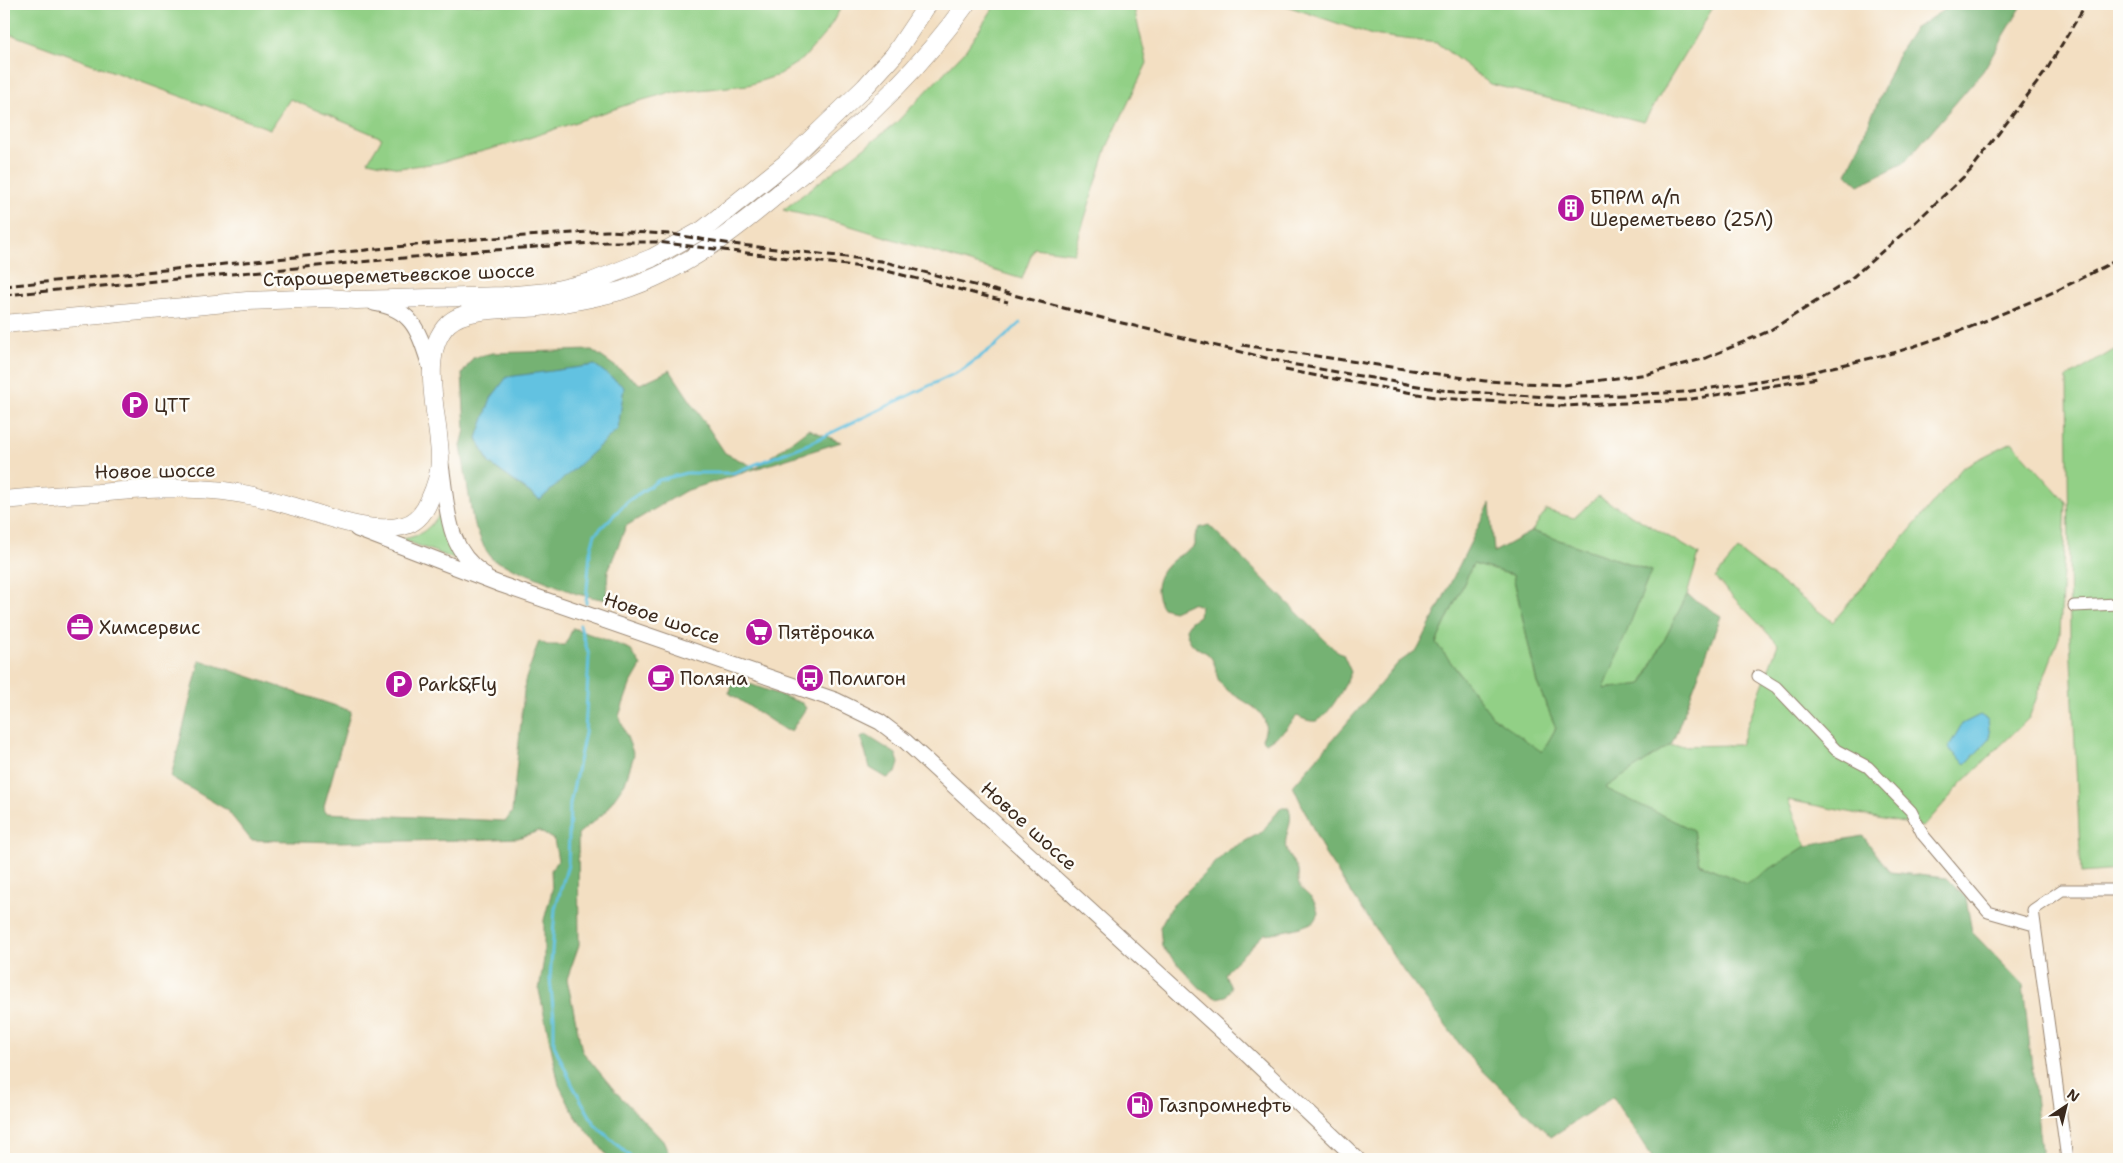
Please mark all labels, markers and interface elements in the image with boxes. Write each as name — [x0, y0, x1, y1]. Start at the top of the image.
place label: БПРМ а/п Шереметьево (25Л) — [1590, 185, 1773, 232]
building icon: БПРМ а/п Шереметьево (25Л) — [1556, 193, 1586, 223]
street label: Старошереметьевское шоссе — [262, 258, 536, 292]
parking icon: ЦТТ — [120, 390, 150, 420]
place label: ЦТТ — [154, 393, 190, 418]
street label: Новое шоссе — [94, 457, 216, 485]
street label: Новое шоссе — [601, 586, 723, 650]
office icon: Химсервис — [65, 612, 95, 642]
place label: Химсервис — [99, 615, 200, 640]
supermarket icon: Пятёрочка — [744, 617, 774, 647]
place label: Пятёрочка — [778, 620, 874, 645]
cafe icon: Поляна — [646, 663, 676, 693]
bus stop icon: Полигон — [795, 663, 825, 693]
place label: Поляна — [680, 666, 748, 691]
place label: Полигон — [829, 666, 906, 691]
parking icon: Park&Fly — [384, 669, 414, 699]
place label: Park&Fly — [418, 672, 497, 697]
street label: Новое шоссе — [976, 776, 1082, 876]
north arrow — [2040, 1080, 2090, 1130]
text: N — [2064, 1085, 2083, 1106]
fuel station icon: Газпромнефть — [1125, 1090, 1155, 1120]
place label: Газпромнефть — [1159, 1093, 1291, 1118]

